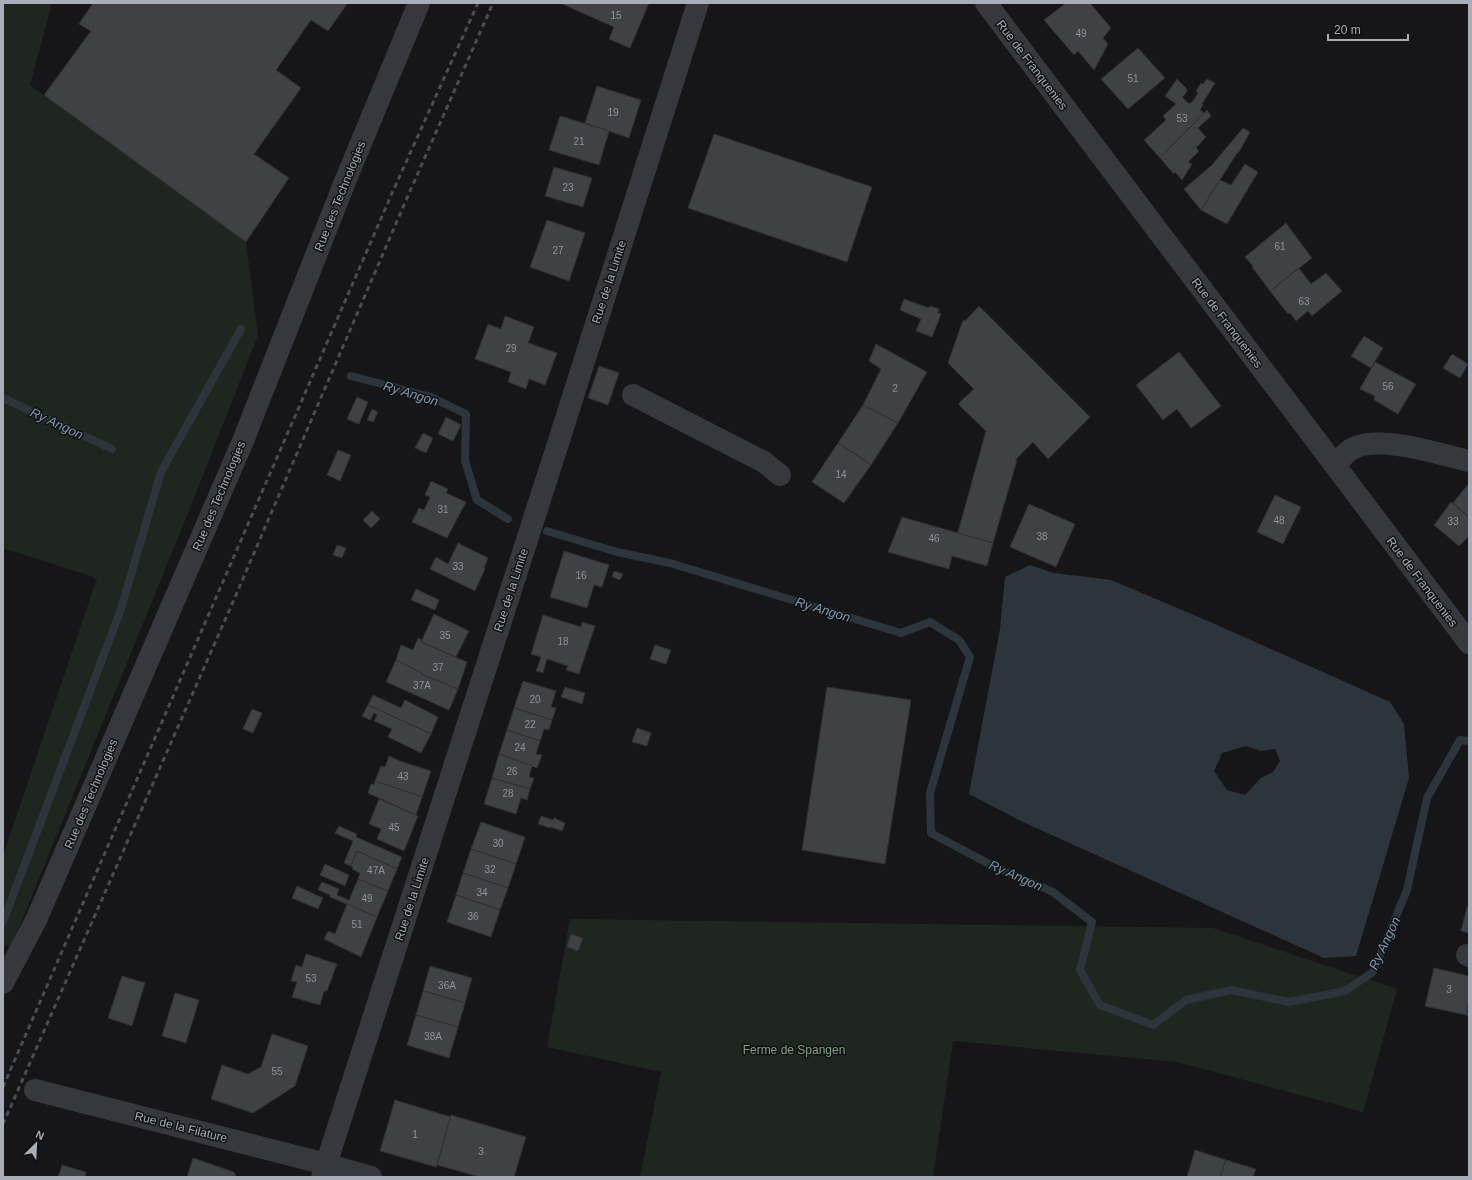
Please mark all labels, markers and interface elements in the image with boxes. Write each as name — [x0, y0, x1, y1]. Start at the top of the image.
house number: 15 — [610, 10, 622, 21]
scale bar — [1328, 16, 1408, 42]
street label: Rue de Franquenies — [994, 17, 1070, 113]
text: 20 m — [1334, 23, 1361, 37]
house number: 49 — [1075, 28, 1087, 39]
house number: 51 — [1127, 73, 1139, 84]
house number: 19 — [607, 107, 619, 118]
house number: 53 — [1176, 113, 1188, 124]
house number: 21 — [573, 136, 585, 147]
street label: Rue des Technologies — [311, 139, 369, 253]
house number: 23 — [562, 182, 574, 193]
street label: Rue de la Limite — [589, 238, 629, 325]
house number: 61 — [1274, 241, 1286, 252]
house number: 27 — [552, 245, 564, 256]
street label: Rue de Franquenies — [1189, 275, 1265, 371]
house number: 63 — [1298, 296, 1310, 307]
house number: 29 — [505, 343, 517, 354]
water label: Ry Angon — [382, 378, 440, 409]
house number: 56 — [1382, 381, 1394, 392]
house number: 2 — [892, 383, 898, 394]
water label: Ry Angon — [28, 405, 86, 442]
street label: Rue des Technologies — [190, 439, 248, 553]
house number: 14 — [835, 469, 847, 480]
house number: 31 — [437, 504, 449, 515]
house number: 48 — [1273, 515, 1285, 526]
house number: 33 — [1447, 516, 1459, 527]
house number: 38 — [1036, 531, 1048, 542]
house number: 46 — [928, 533, 940, 544]
street label: Rue de Franquenies — [1384, 534, 1460, 630]
street label: Rue de la Limite — [491, 546, 531, 633]
house number: 33 — [452, 561, 464, 572]
house number: 16 — [575, 570, 587, 581]
water label: Ry Angon — [794, 594, 852, 625]
house number: 35 — [439, 630, 451, 641]
house number: 18 — [557, 636, 569, 647]
house number: 37 — [432, 662, 444, 673]
house number: 37A — [413, 680, 431, 691]
house number: 20 — [529, 694, 541, 705]
house number: 22 — [524, 719, 536, 730]
street label: Rue des Technologies — [62, 737, 120, 851]
house number: 24 — [514, 742, 526, 753]
house number: 26 — [506, 766, 518, 777]
house number: 43 — [397, 771, 409, 782]
house number: 28 — [502, 788, 514, 799]
house number: 45 — [388, 822, 400, 833]
house number: 30 — [492, 838, 504, 849]
street label: Rue de la Limite — [392, 855, 432, 942]
water label: Ry Angon — [987, 857, 1045, 894]
house number: 32 — [484, 864, 496, 875]
house number: 47A — [367, 865, 385, 876]
house number: 34 — [476, 887, 488, 898]
house number: 49 — [361, 893, 373, 904]
house number: 36 — [467, 911, 479, 922]
water label: Ry Angon — [1366, 914, 1403, 972]
house number: 51 — [351, 919, 363, 930]
house number: 53 — [305, 973, 317, 984]
house number: 36A — [438, 980, 456, 991]
house number: 3 — [1446, 984, 1452, 995]
house number: 38A — [424, 1031, 442, 1042]
park label: Ferme de Spangen — [743, 1043, 845, 1057]
house number: 55 — [271, 1066, 283, 1077]
street label: Rue de la Filature — [133, 1109, 229, 1145]
north arrow — [16, 1124, 56, 1164]
text: N — [34, 1128, 46, 1142]
house number: 1 — [412, 1129, 418, 1140]
house number: 3 — [478, 1146, 484, 1157]

